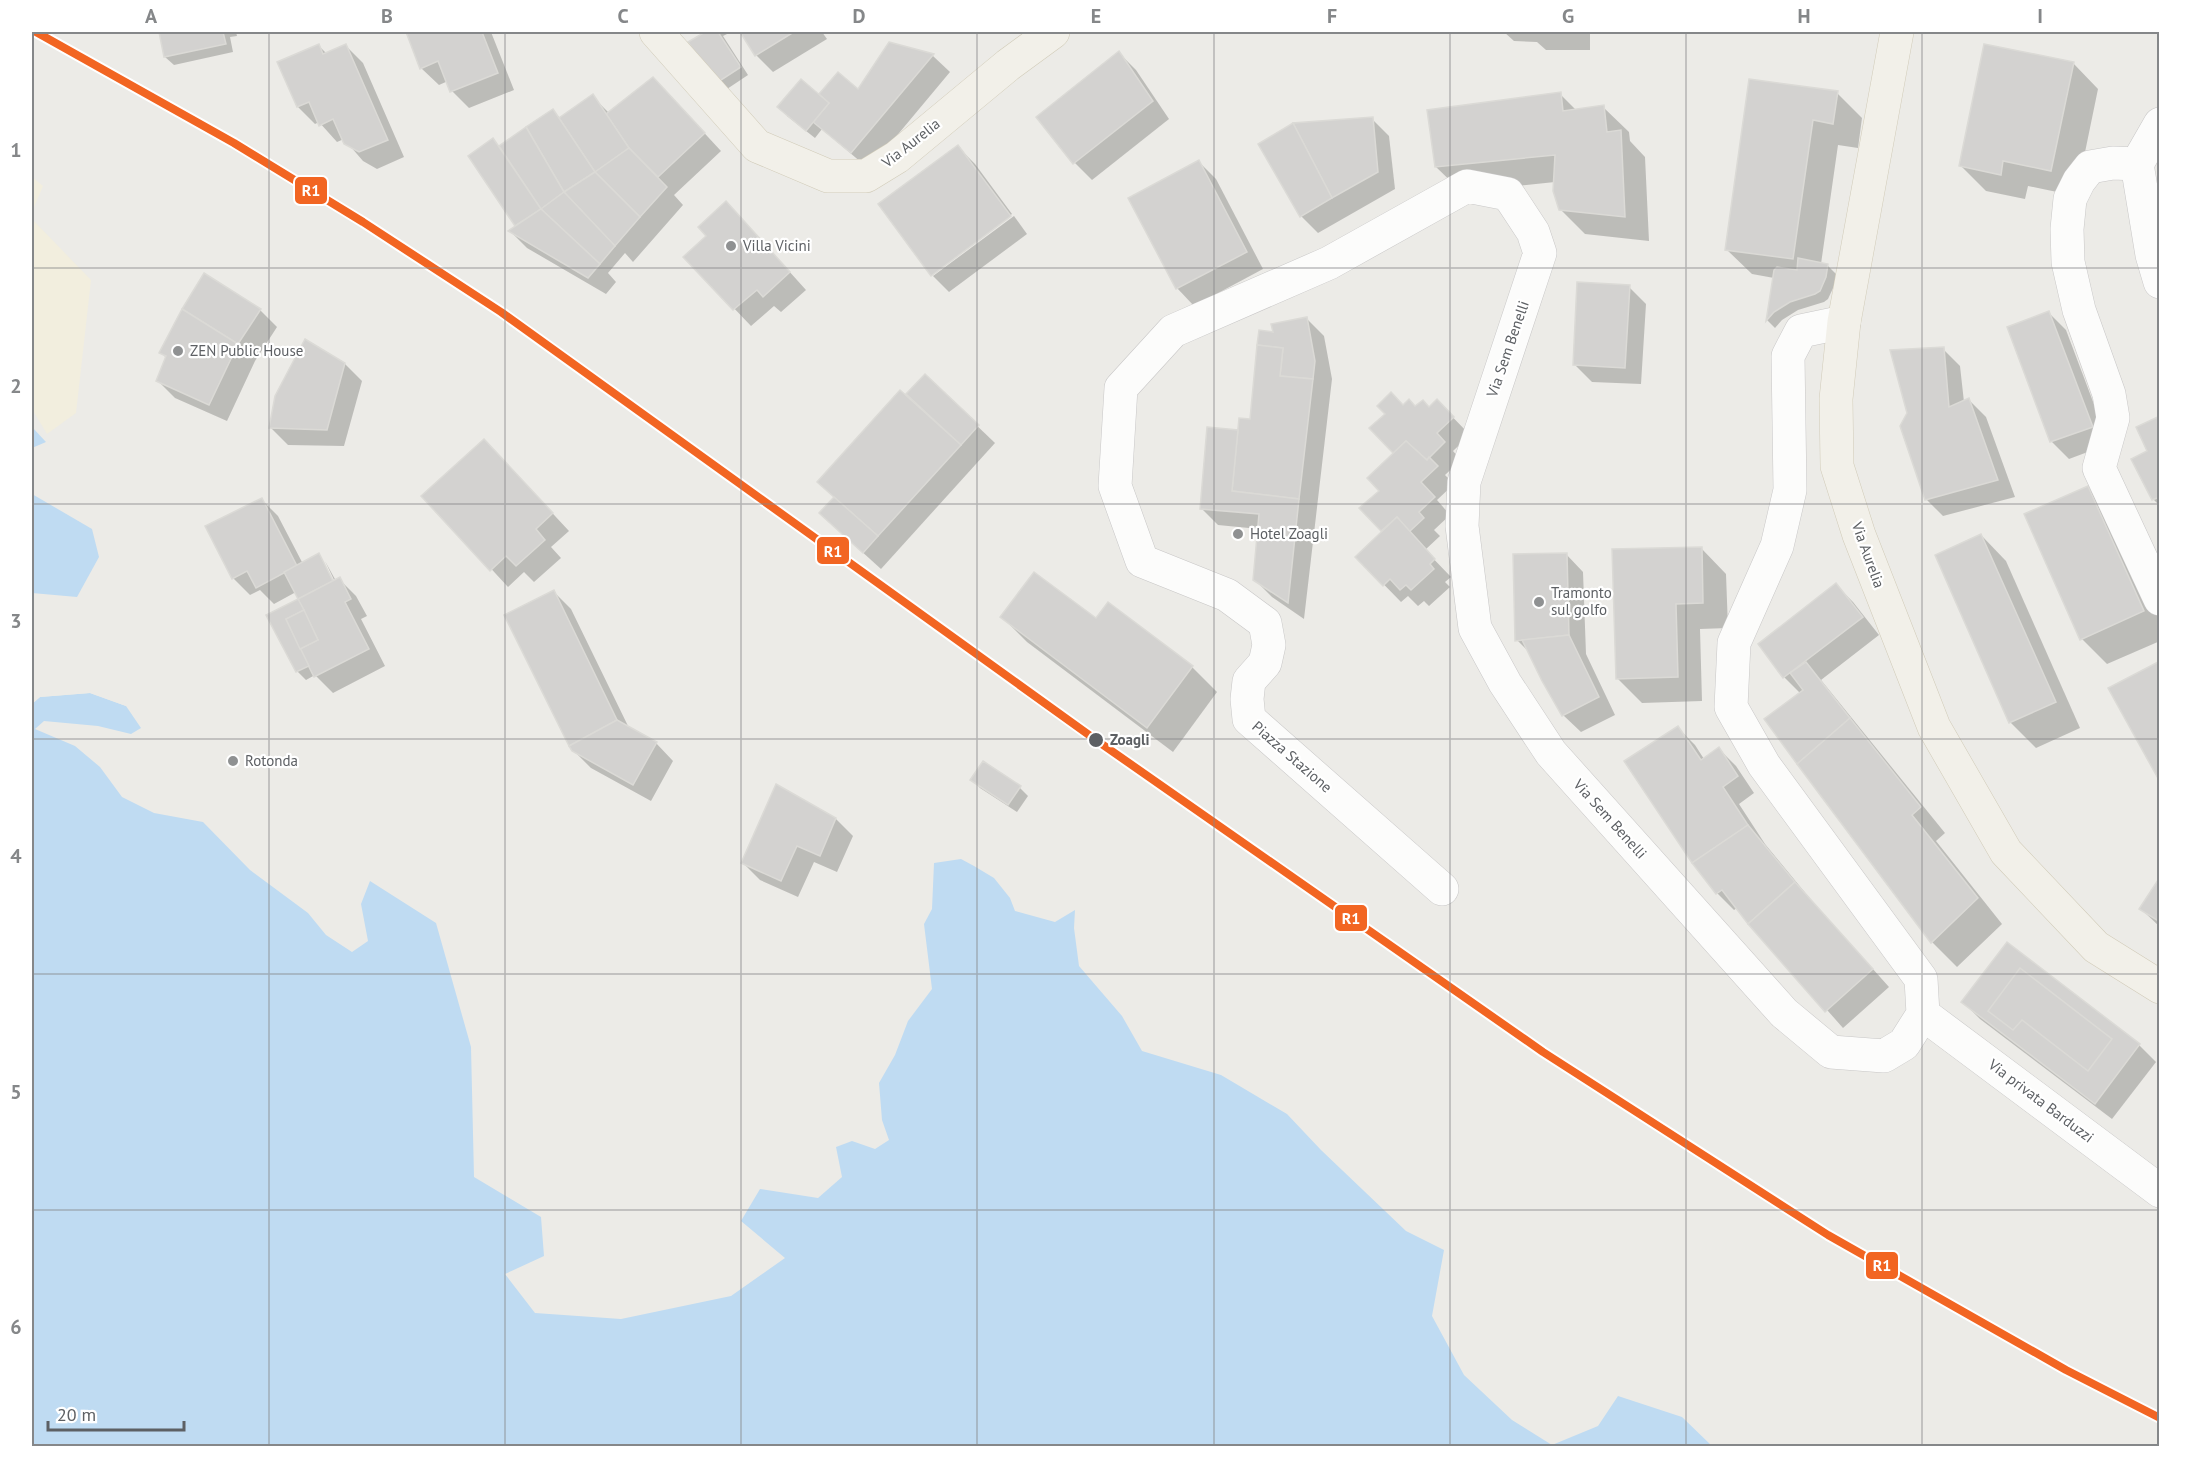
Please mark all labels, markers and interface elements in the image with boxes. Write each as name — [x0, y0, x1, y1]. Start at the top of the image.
text: A — [145, 3, 158, 29]
text: B — [381, 3, 393, 29]
text: C — [617, 3, 629, 29]
text: D — [853, 3, 866, 29]
text: E — [1091, 3, 1101, 29]
text: F — [1327, 3, 1337, 29]
text: G — [1562, 3, 1574, 29]
text: H — [1797, 3, 1811, 29]
text: I — [2037, 3, 2043, 29]
street label: Via Aurelia — [877, 114, 944, 172]
text: 1 — [10, 137, 22, 163]
line badge: R1 — [294, 176, 328, 205]
text: R1 — [302, 180, 320, 200]
place label: Villa Vicini — [742, 236, 811, 255]
marker: Villa Vicini — [724, 239, 738, 253]
street label: Via Sem Benelli — [1482, 298, 1533, 401]
place label: ZEN Public House — [190, 341, 303, 360]
marker: ZEN Public House — [171, 344, 185, 358]
text: 2 — [10, 373, 22, 399]
street label: Via Aurelia — [1847, 518, 1889, 590]
place label: Hotel Zoagli — [1250, 524, 1328, 543]
marker: Hotel Zoagli — [1231, 527, 1245, 541]
line badge: R1 — [816, 536, 850, 565]
text: R1 — [824, 541, 842, 561]
place label: Tramonto sul golfo — [1551, 583, 1612, 619]
marker: Tramonto sul golfo — [1532, 595, 1546, 609]
text: 3 — [10, 608, 22, 634]
street label: Piazza Stazione — [1248, 717, 1336, 797]
place label: Zoagli — [1110, 730, 1150, 749]
marker: Zoagli — [1087, 731, 1105, 749]
place label: Rotonda — [245, 751, 298, 770]
marker: Rotonda — [226, 754, 240, 768]
street label: Via Sem Benelli — [1569, 774, 1651, 862]
text: 4 — [10, 843, 22, 869]
line badge: R1 — [1334, 904, 1368, 932]
text: R1 — [1342, 908, 1360, 928]
street label: Via privata Barduzzi — [1984, 1054, 2098, 1146]
text: 5 — [10, 1079, 22, 1105]
line badge: R1 — [1865, 1251, 1899, 1280]
text: R1 — [1873, 1255, 1891, 1275]
text: 6 — [10, 1314, 22, 1340]
scale bar — [48, 1394, 184, 1432]
text: 20 m — [57, 1403, 96, 1426]

